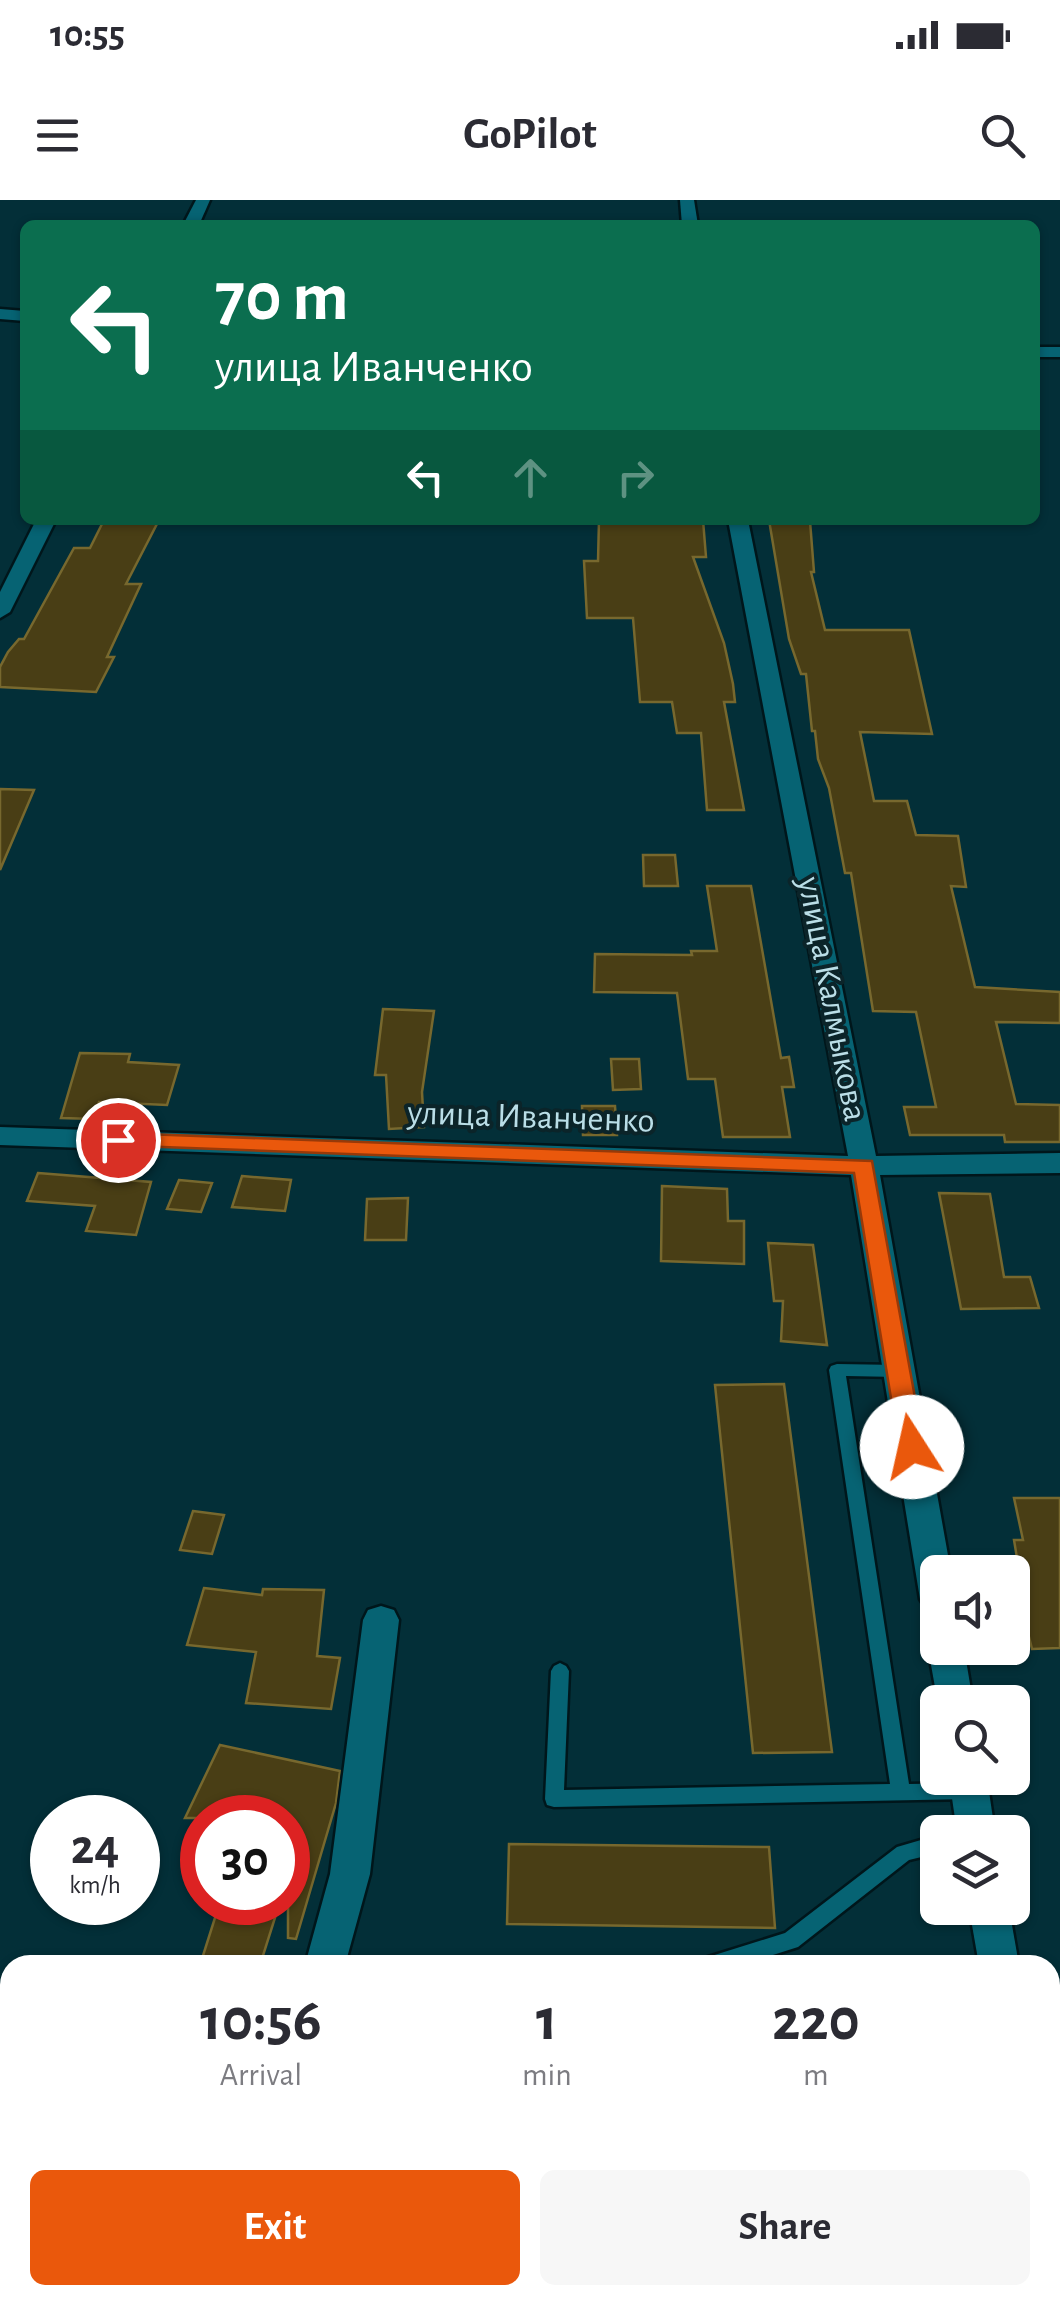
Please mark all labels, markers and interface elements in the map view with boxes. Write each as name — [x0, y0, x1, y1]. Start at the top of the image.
text: 10:55 — [50, 16, 125, 54]
icon: menu — [30, 108, 85, 163]
icon: search — [975, 108, 1030, 163]
text: GoPilot — [463, 112, 597, 157]
icon: left — [50, 260, 180, 390]
text: 70 m — [215, 263, 349, 333]
text: улица Иванченко — [215, 345, 533, 390]
icon: left — [398, 450, 453, 505]
icon: ahead — [503, 450, 558, 505]
icon: right — [608, 450, 663, 505]
street label: улица Калмыкова — [791, 873, 873, 1124]
street label: улица Иванченко — [406, 1095, 655, 1139]
pin — [76, 1098, 161, 1183]
icon: arrive — [91, 1113, 146, 1168]
position arrow — [860, 1395, 964, 1499]
map controls — [920, 1555, 1030, 1925]
button: sound — [920, 1555, 1030, 1665]
button: search — [920, 1685, 1030, 1795]
speed limit sign: 30 — [180, 1795, 310, 1925]
button: layers — [920, 1815, 1030, 1925]
text: 24 — [71, 1823, 119, 1873]
text: km/h — [69, 1873, 121, 1898]
text: 10:56 — [200, 1991, 322, 2051]
text: 1 — [536, 1991, 558, 2051]
text: 220 — [772, 1991, 860, 2051]
text: Arrival — [220, 2059, 302, 2091]
text: min — [522, 2059, 572, 2091]
text: m — [803, 2059, 829, 2091]
button: Exit — [30, 2170, 520, 2285]
button: Share — [540, 2170, 1030, 2285]

